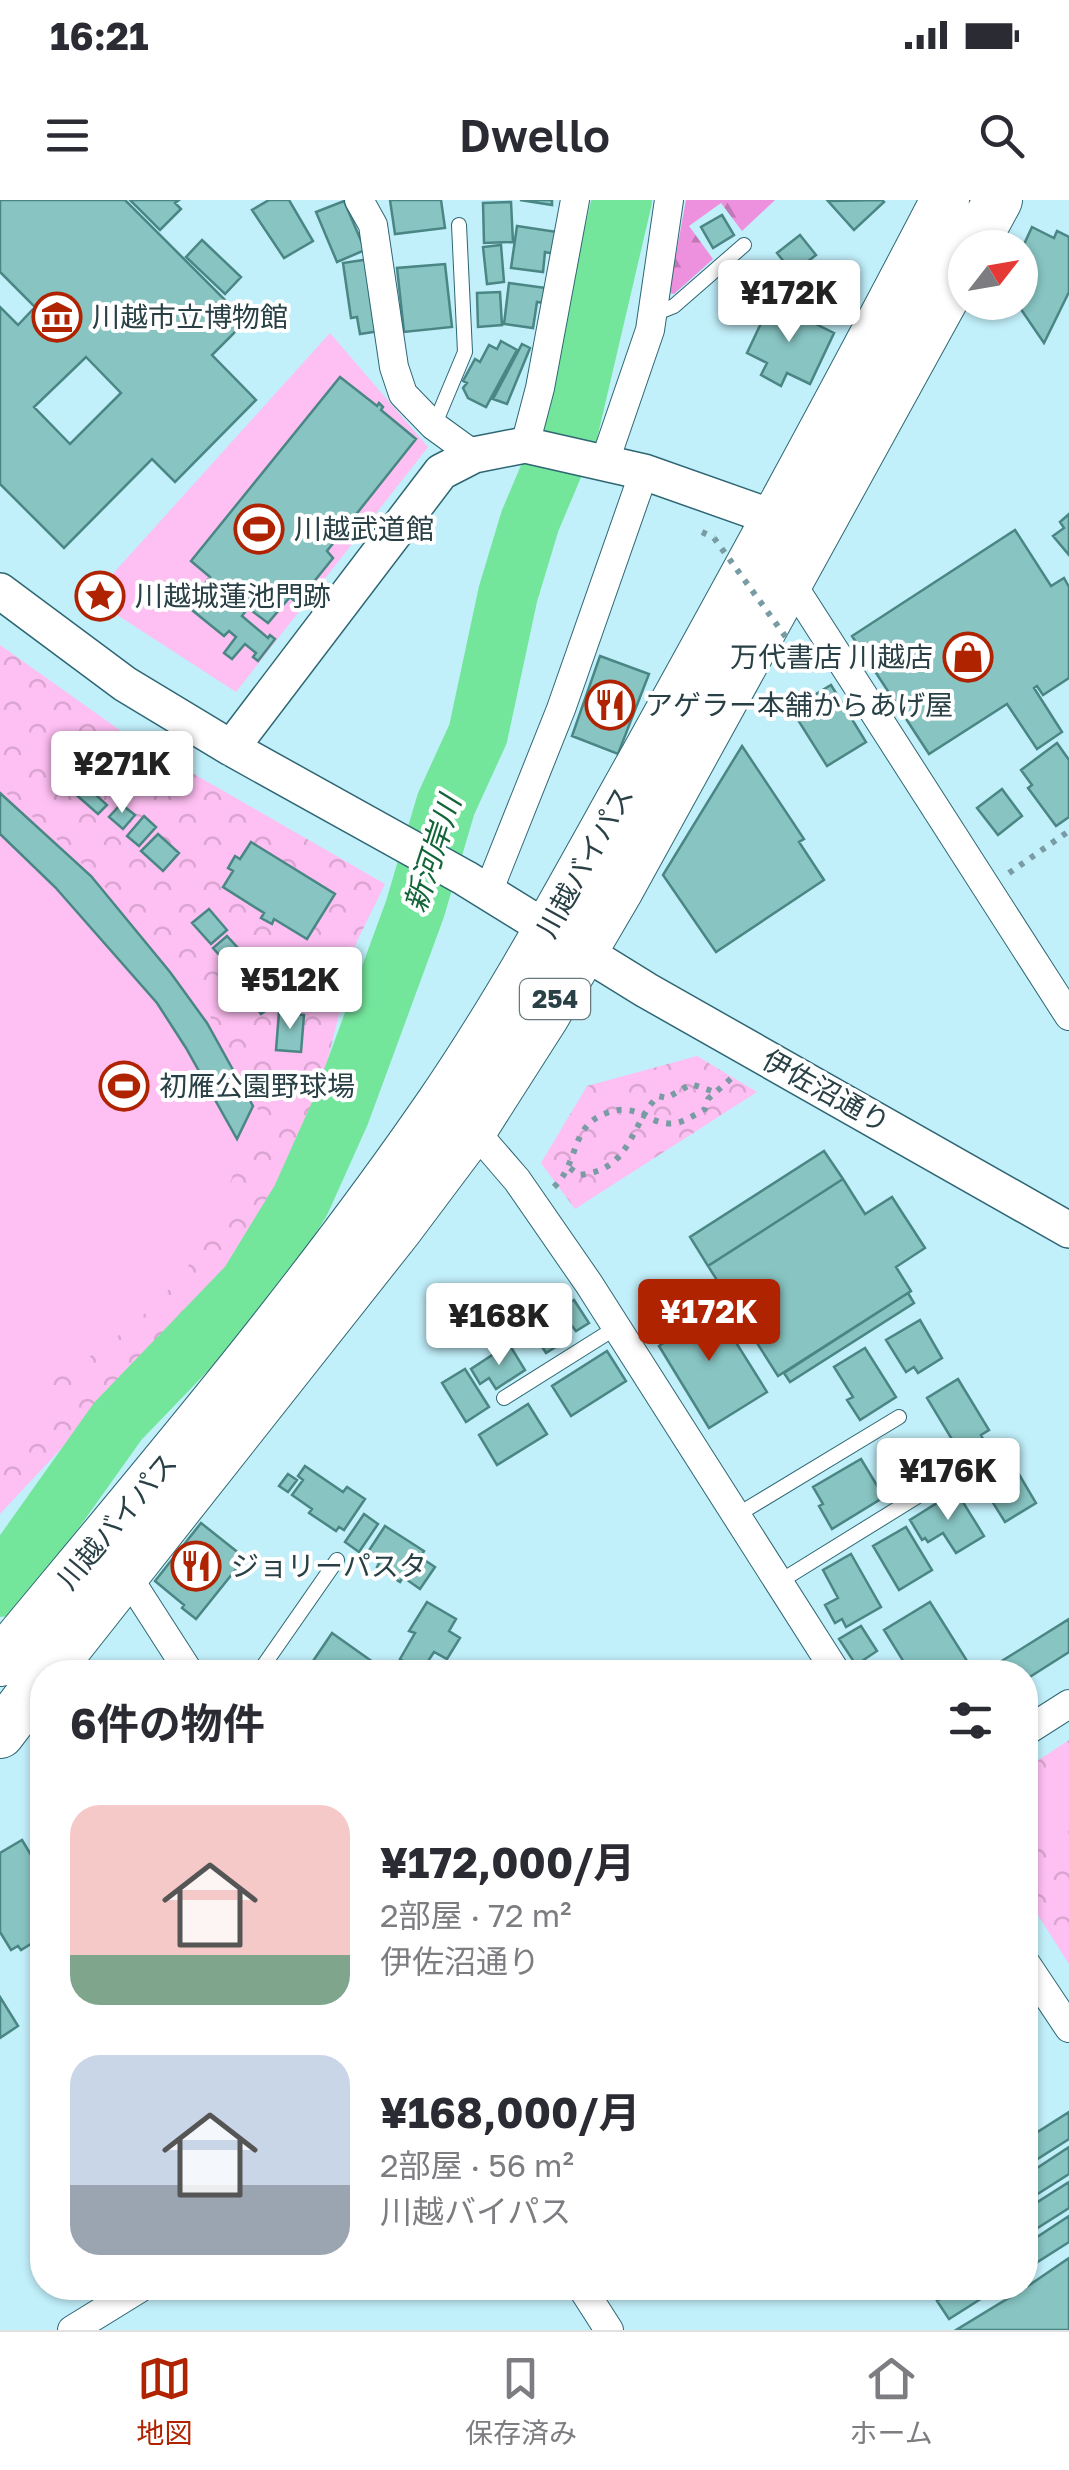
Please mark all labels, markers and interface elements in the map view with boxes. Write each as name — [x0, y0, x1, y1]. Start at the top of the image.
text: 16:21 — [50, 13, 149, 58]
icon: menu — [40, 108, 95, 163]
text: Dwello — [459, 108, 610, 162]
icon: search — [974, 108, 1029, 163]
north arrow — [948, 230, 1038, 320]
map controls — [948, 230, 1038, 320]
pin: ¥172K — [719, 260, 859, 345]
text: ¥172K — [740, 273, 838, 311]
museum icon: 川越市立博物館 — [31, 291, 83, 343]
place label: 川越市立博物館 — [92, 300, 288, 333]
sports icon: 川越武道館 — [233, 503, 285, 555]
place label: 川越武道館 — [294, 512, 434, 545]
place icon: 川越城蓮池門跡 — [74, 570, 126, 622]
place label: 川越城蓮池門跡 — [135, 579, 331, 612]
shop icon: 万代書店 川越店 — [942, 631, 994, 683]
place label: 万代書店 川越店 — [730, 640, 933, 673]
restaurant icon: アゲラー本舗からあげ屋 — [584, 679, 636, 731]
place label: アゲラー本舗からあげ屋 — [645, 688, 953, 721]
pin: ¥271K — [52, 731, 192, 816]
text: ¥271K — [73, 744, 171, 782]
street label: 川越バイパス — [530, 781, 640, 943]
water label: 新河岸川 — [396, 788, 469, 916]
pin: ¥512K — [220, 947, 360, 1032]
text: ¥512K — [240, 960, 340, 998]
road number: 254 — [520, 979, 590, 1019]
street label: 伊佐沼通り — [757, 1042, 895, 1139]
sports icon: 初雁公園野球場 — [98, 1060, 150, 1112]
place label: 初雁公園野球場 — [159, 1069, 355, 1102]
pin: ¥172K — [639, 1279, 779, 1364]
pin: ¥168K — [429, 1283, 569, 1368]
text: ¥172K — [660, 1292, 758, 1330]
text: ¥168K — [448, 1296, 550, 1334]
pin: ¥176K — [878, 1438, 1018, 1523]
street label: 川越バイパス — [50, 1446, 183, 1595]
text: ¥176K — [899, 1451, 997, 1489]
restaurant icon: ジョリーパスタ — [170, 1540, 222, 1592]
place label: ジョリーパスタ — [231, 1549, 427, 1582]
icon: filters — [943, 1693, 998, 1748]
text: 6件の物件 — [70, 1698, 265, 1748]
text: ¥172,000/月 — [380, 1837, 635, 1887]
icon: home — [150, 1845, 270, 1965]
text: 2部屋 · 72 m² — [380, 1896, 572, 1934]
text: 伊佐沼通り — [380, 1942, 540, 1980]
text: ¥168,000/月 — [380, 2087, 640, 2137]
icon: home — [150, 2095, 270, 2215]
text: 2部屋 · 56 m² — [380, 2146, 574, 2184]
text: 川越バイパス — [380, 2192, 571, 2230]
tab: 地図 — [136, 2351, 192, 2451]
tab: 保存済み — [465, 2351, 577, 2451]
tab: ホーム — [850, 2351, 933, 2451]

